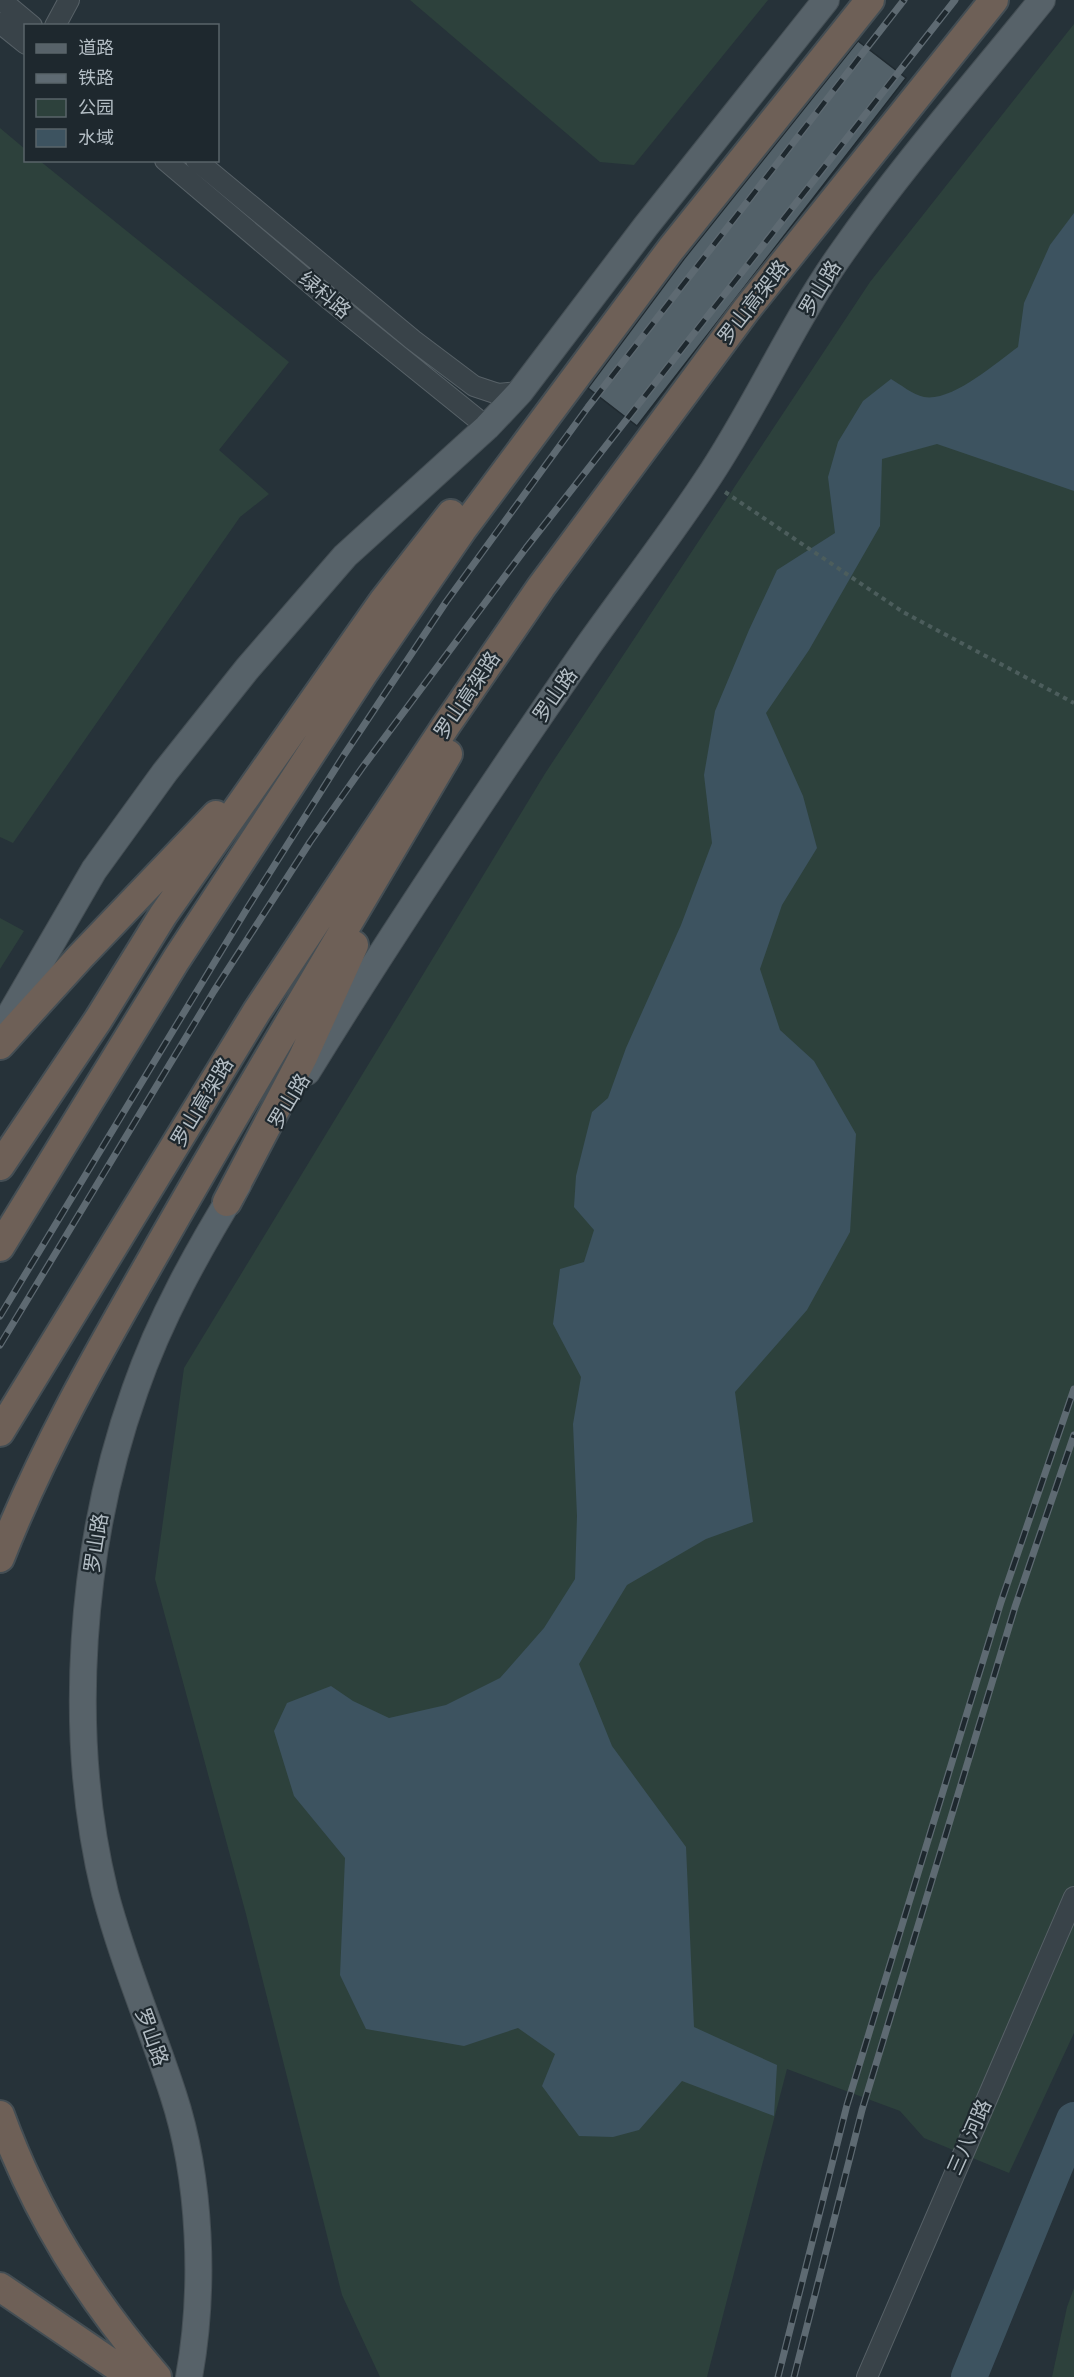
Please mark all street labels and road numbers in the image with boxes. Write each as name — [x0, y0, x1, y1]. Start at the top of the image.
street label: 罗山高架路 — [714, 256, 794, 349]
street label: 罗山路 — [795, 257, 847, 320]
street label: 绿科路 — [294, 267, 355, 324]
street label: 罗山高架路 — [430, 647, 506, 744]
street label: 罗山路 — [529, 664, 583, 727]
street label: 罗山高架路 — [167, 1053, 239, 1152]
street label: 罗山路 — [264, 1070, 316, 1133]
street label: 罗山路 — [80, 1512, 114, 1575]
street label: 罗山路 — [130, 2005, 173, 2070]
street label: 三八河路 — [943, 2096, 997, 2179]

